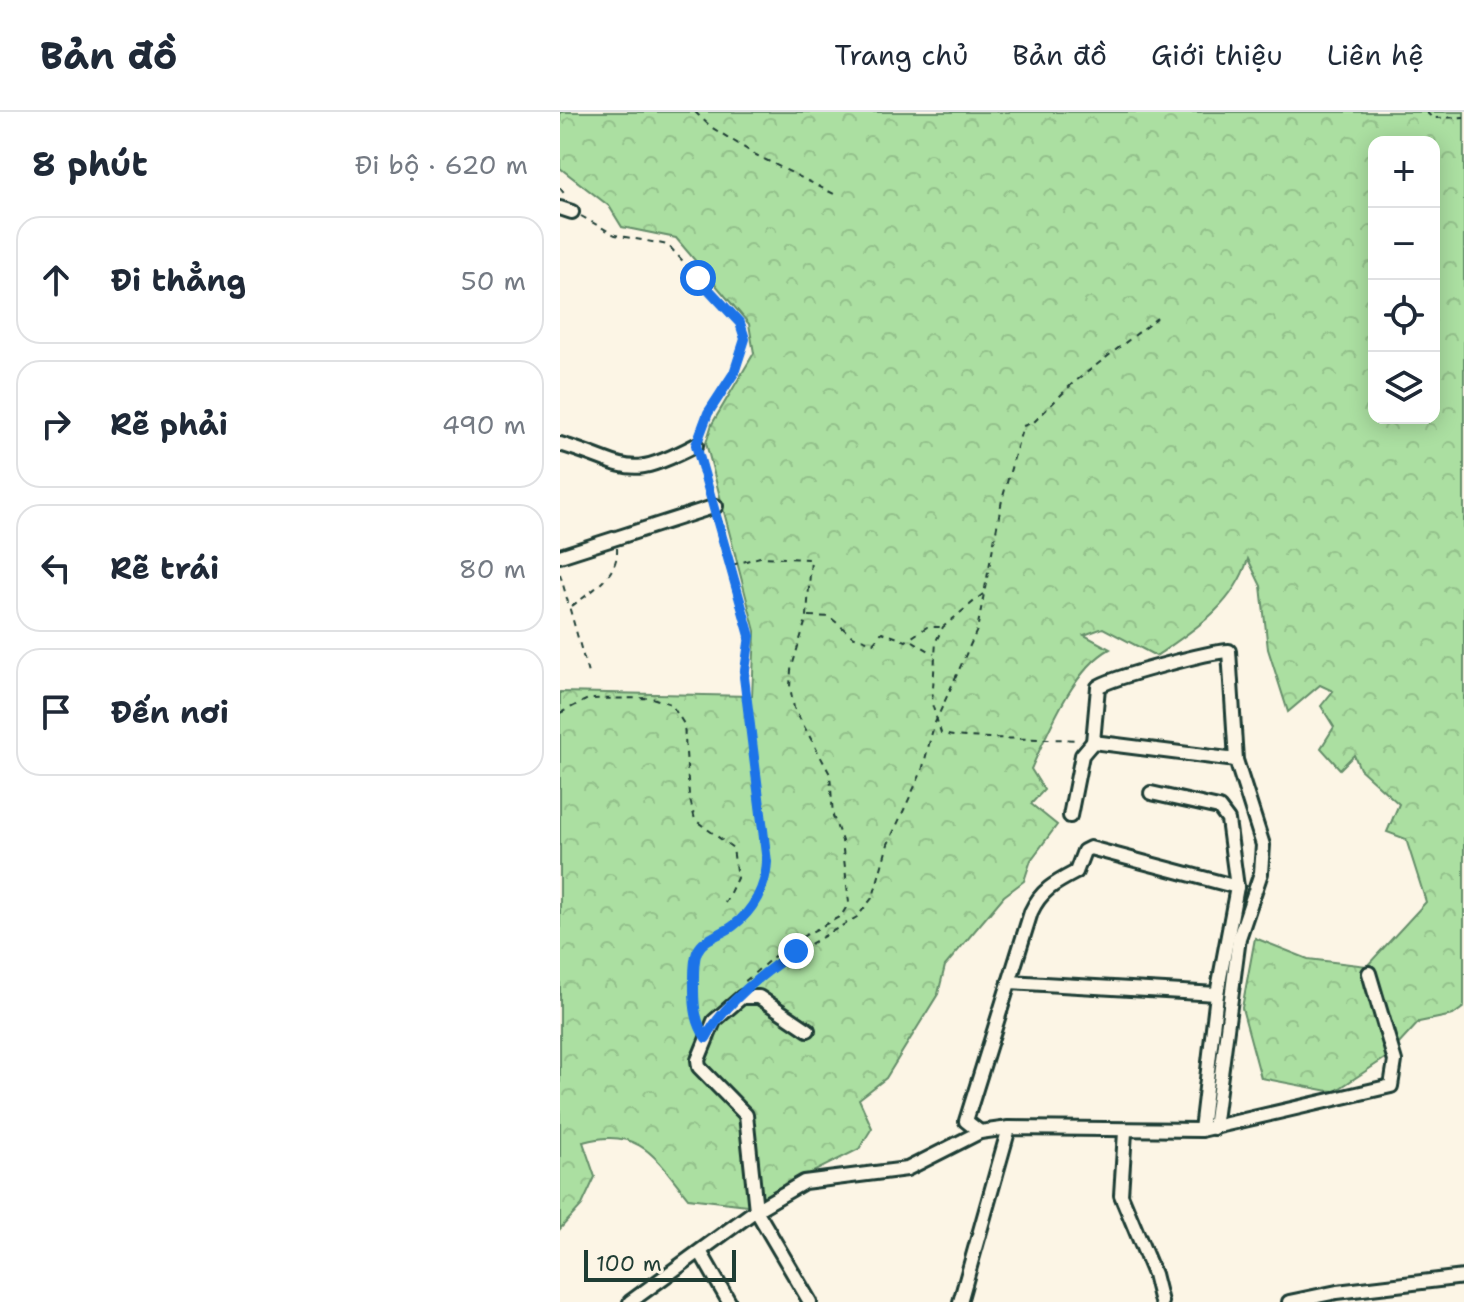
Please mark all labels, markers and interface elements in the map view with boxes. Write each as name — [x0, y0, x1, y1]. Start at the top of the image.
text: Bản đồ — [40, 30, 177, 81]
text: Trang chủ — [834, 36, 968, 74]
text: Bản đồ — [1012, 36, 1107, 74]
text: Giới thiệu — [1151, 36, 1283, 74]
text: Liên hệ — [1327, 36, 1424, 74]
map controls — [1368, 136, 1440, 424]
button: + — [1368, 136, 1440, 208]
text: 8 phút — [32, 141, 148, 187]
text: Đi bộ · 620 m — [355, 147, 528, 182]
button: − — [1368, 208, 1440, 280]
icon: ahead — [34, 258, 78, 302]
text: Đi thẳng — [110, 260, 246, 301]
route start — [680, 260, 716, 296]
text: 50 m — [461, 263, 526, 298]
button: locate — [1368, 280, 1440, 352]
button: layers — [1368, 352, 1440, 424]
icon: right — [34, 402, 78, 446]
text: Rẽ phải — [110, 404, 228, 445]
text: 490 m — [442, 407, 526, 442]
icon: left — [34, 546, 78, 590]
text: Rẽ trái — [110, 548, 219, 589]
text: 80 m — [459, 551, 526, 586]
icon: arrive — [34, 690, 78, 734]
text: Đến nơi — [110, 692, 229, 733]
route end — [778, 933, 814, 969]
scale bar — [584, 1246, 736, 1282]
text: 100 m — [596, 1249, 662, 1278]

